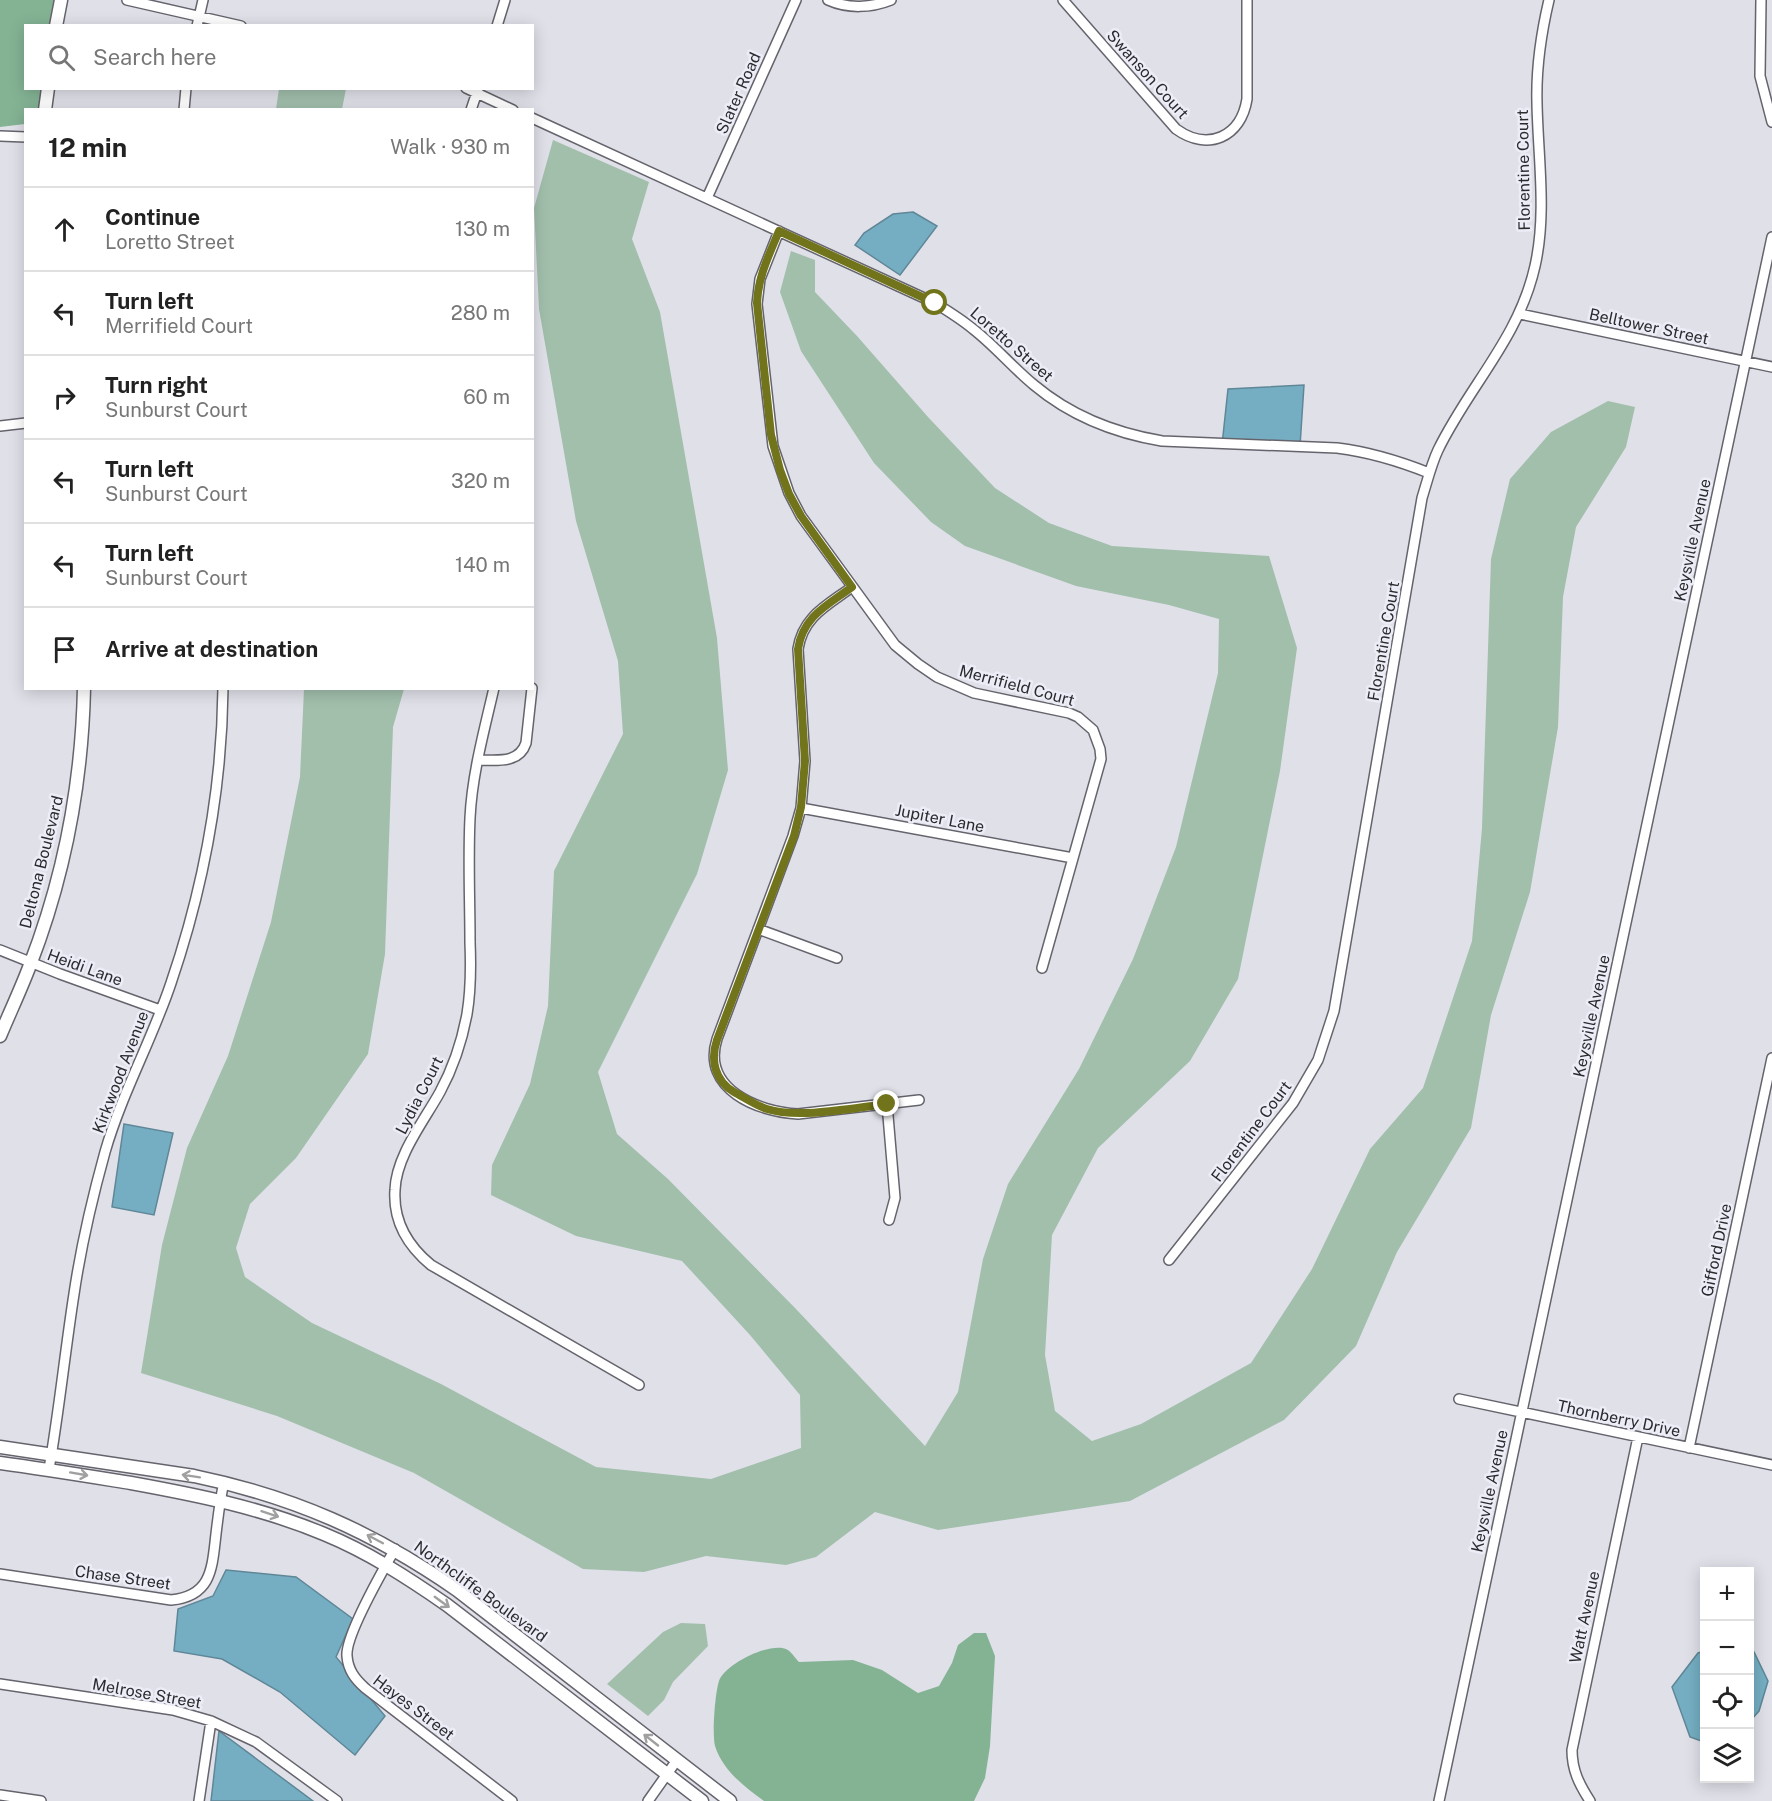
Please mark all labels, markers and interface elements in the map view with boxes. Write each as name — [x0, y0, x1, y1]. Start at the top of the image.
search box — [24, 24, 534, 90]
street label: Swanson Court — [1103, 26, 1193, 123]
icon: search — [45, 41, 78, 74]
text: Search here — [93, 44, 217, 70]
street label: Slater Road — [712, 50, 765, 137]
street label: Florentine Court — [1513, 109, 1534, 231]
text: 12 min — [48, 132, 127, 163]
text: Walk · 930 m — [390, 135, 510, 159]
text: Continue — [105, 204, 200, 230]
icon: ahead — [48, 213, 81, 246]
text: 130 m — [455, 217, 510, 241]
text: Loretto Street — [105, 230, 235, 254]
text: Turn left — [105, 288, 194, 314]
route start — [921, 289, 947, 315]
icon: left — [48, 297, 81, 330]
text: 280 m — [451, 301, 510, 325]
street label: Loretto Street — [966, 303, 1057, 386]
street label: Belltower Street — [1587, 305, 1710, 348]
text: Merrifield Court — [105, 314, 253, 338]
text: Turn right — [105, 372, 208, 398]
icon: right — [48, 381, 81, 414]
text: 60 m — [463, 385, 510, 409]
text: Sunburst Court — [105, 398, 248, 422]
text: Turn left — [105, 456, 194, 482]
icon: left — [48, 465, 81, 498]
text: 320 m — [451, 469, 510, 493]
street label: Keysville Avenue — [1670, 477, 1715, 603]
text: Sunburst Court — [105, 482, 248, 506]
text: Turn left — [105, 540, 194, 566]
icon: left — [48, 549, 81, 582]
text: 140 m — [455, 553, 510, 577]
text: Sunburst Court — [105, 566, 248, 590]
street label: Florentine Court — [1364, 580, 1403, 702]
icon: arrive — [48, 633, 81, 666]
text: Arrive at destination — [105, 636, 318, 662]
street label: Merrifield Court — [957, 661, 1077, 710]
street label: Deltona Boulevard — [16, 794, 67, 931]
street label: Jupiter Lane — [894, 801, 986, 836]
street label: Heidi Lane — [45, 945, 125, 990]
street label: Keysville Avenue — [1569, 953, 1614, 1079]
street label: Kirkwood Avenue — [88, 1008, 152, 1136]
street label: Lydia Court — [392, 1053, 447, 1137]
street label: Florentine Court — [1207, 1077, 1295, 1185]
route end — [873, 1090, 899, 1116]
street label: Gifford Drive — [1697, 1202, 1736, 1298]
street label: Thornberry Drive — [1556, 1396, 1682, 1441]
street label: Keysville Avenue — [1467, 1428, 1512, 1554]
one-way arrow — [68, 1469, 88, 1480]
one-way arrow — [182, 1470, 201, 1481]
one-way arrow — [260, 1509, 279, 1520]
one-way arrow — [366, 1533, 384, 1544]
street label: Northcliffe Boulevard — [410, 1537, 551, 1646]
street label: Chase Street — [74, 1561, 172, 1594]
map controls — [1700, 1567, 1754, 1783]
button: + — [1700, 1567, 1754, 1621]
street label: Watt Avenue — [1565, 1569, 1604, 1665]
one-way arrow — [434, 1596, 450, 1608]
button: − — [1700, 1621, 1754, 1675]
street label: Hayes Street — [369, 1671, 458, 1744]
street label: Melrose Street — [91, 1675, 203, 1712]
button: locate — [1700, 1675, 1754, 1729]
button: layers — [1700, 1729, 1754, 1783]
one-way arrow — [643, 1733, 659, 1746]

